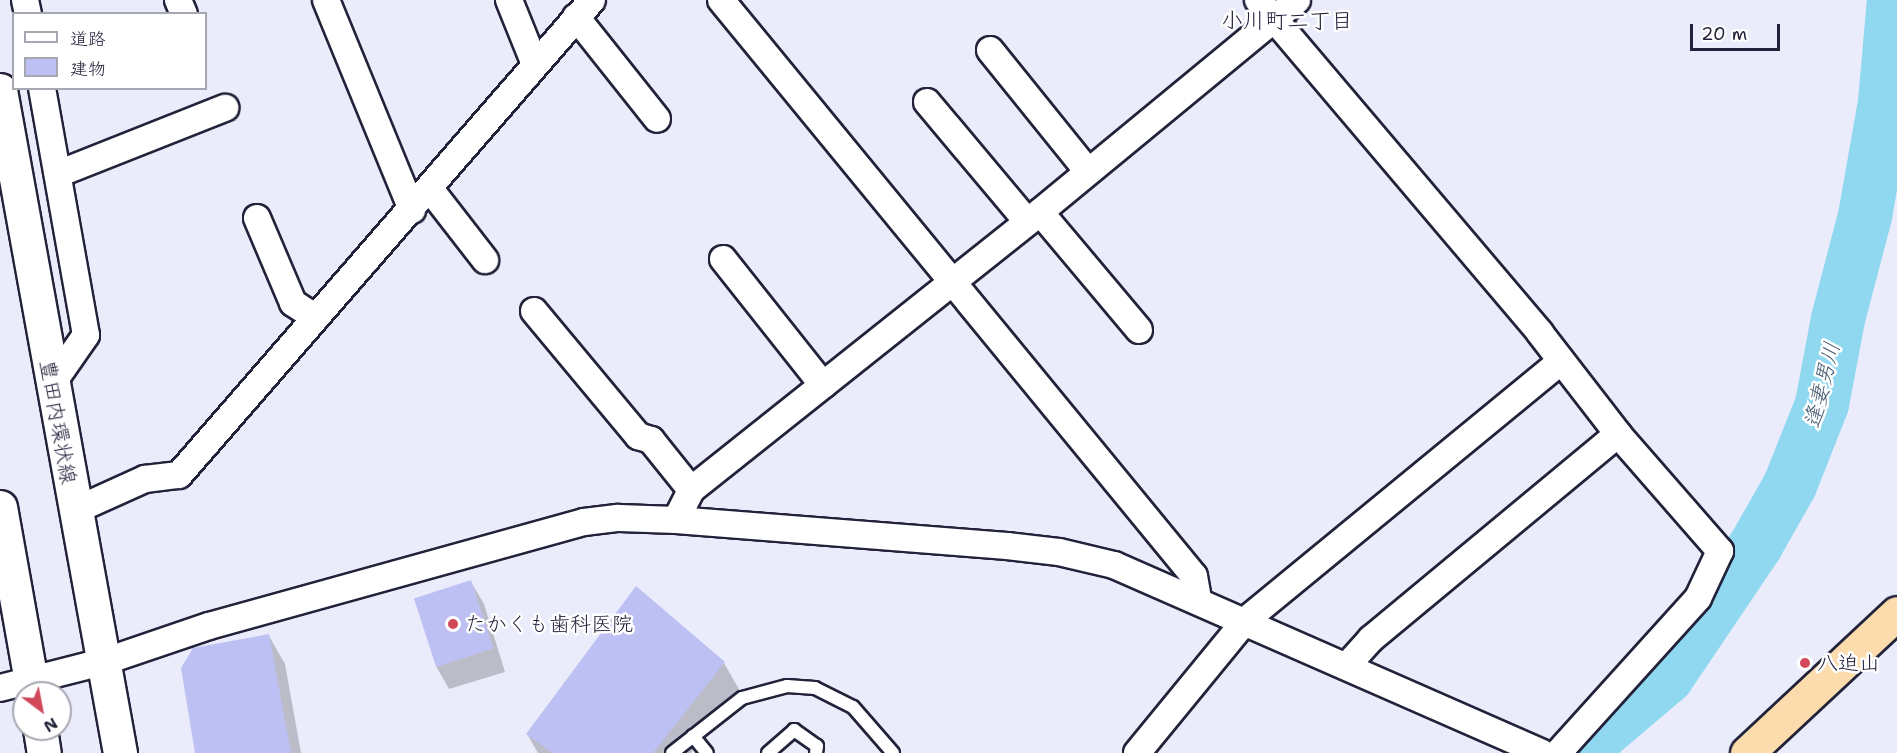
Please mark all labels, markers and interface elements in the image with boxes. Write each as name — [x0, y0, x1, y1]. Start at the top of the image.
district label: 小川町二丁目 — [1221, 8, 1353, 34]
legend — [12, 12, 207, 90]
scale bar — [1693, 12, 1783, 50]
text: 20 m — [1701, 22, 1747, 46]
text: 道路 — [70, 27, 106, 51]
text: 建物 — [70, 57, 106, 81]
water label: 逢妻男川 — [1799, 339, 1845, 431]
street label: 豊田内環状線 — [35, 358, 81, 486]
place label: たかくも歯科医院 — [465, 611, 633, 637]
marker: たかくも歯科医院 — [446, 617, 460, 631]
place label: 八迫山 — [1817, 650, 1880, 676]
marker: 八迫山 — [1798, 656, 1812, 670]
north arrow — [12, 681, 72, 741]
text: N — [40, 713, 62, 737]

